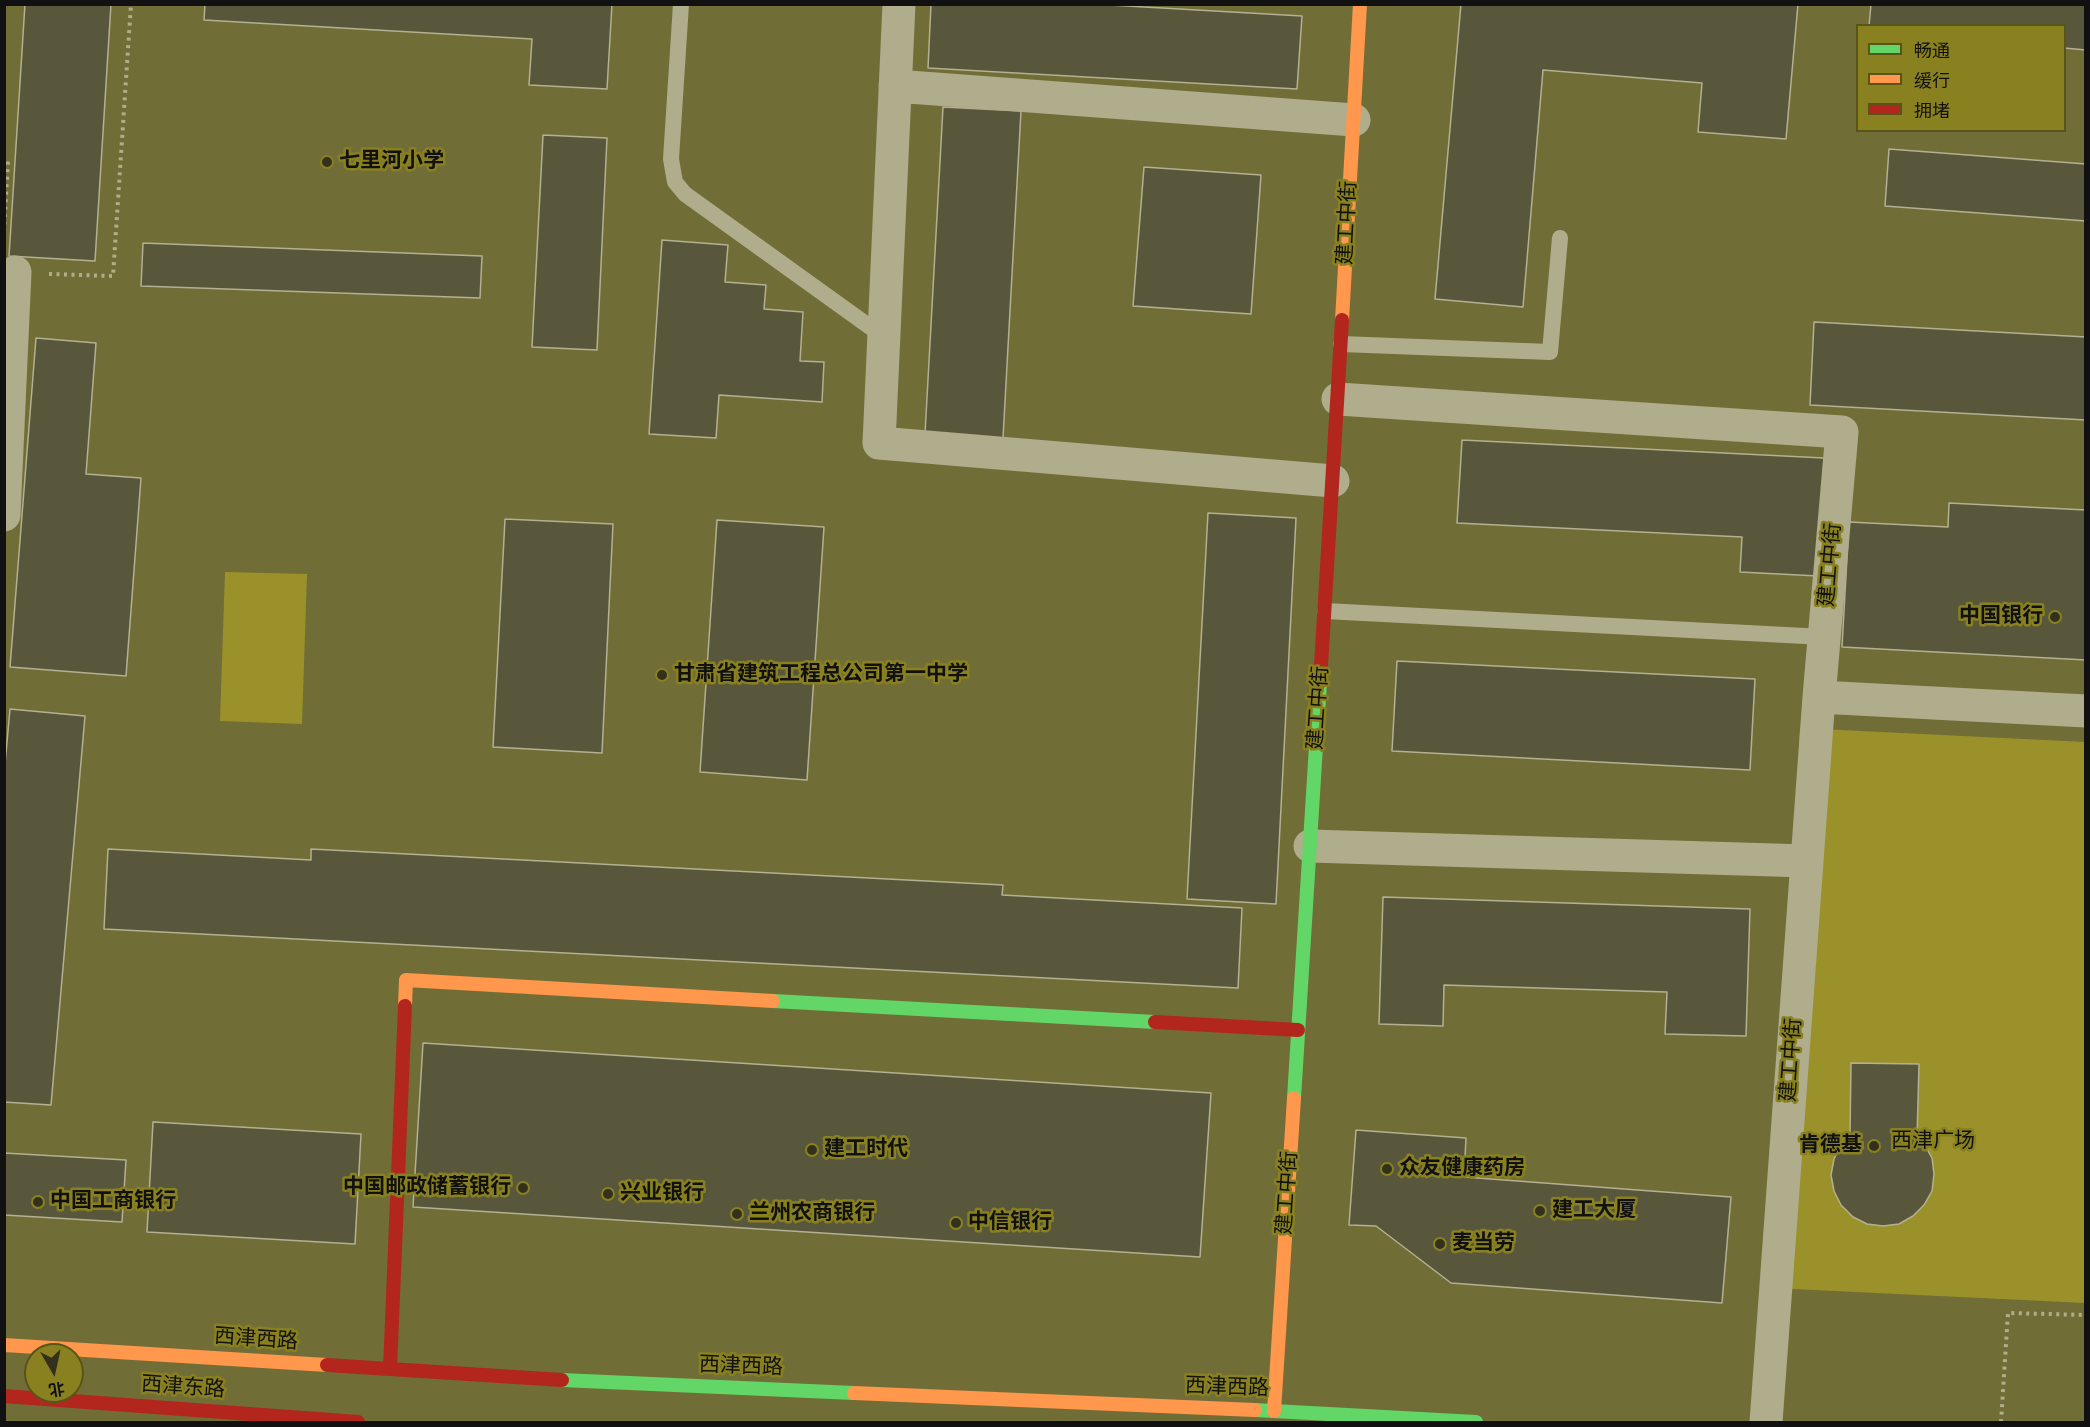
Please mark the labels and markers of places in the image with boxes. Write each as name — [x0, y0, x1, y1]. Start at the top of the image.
place label: 七里河小学 — [339, 149, 444, 175]
marker: 七里河小学 — [320, 155, 334, 169]
place label: 中国银行 — [1959, 604, 2043, 630]
marker: 中国银行 — [2048, 610, 2062, 624]
place label: 甘肃省建筑工程总公司第一中学 — [674, 662, 968, 688]
marker: 甘肃省建筑工程总公司第一中学 — [655, 668, 669, 682]
place label: 肯德基 — [1799, 1133, 1862, 1159]
place label: 建工时代 — [824, 1137, 908, 1163]
marker: 肯德基 — [1867, 1139, 1881, 1153]
marker: 建工时代 — [805, 1143, 819, 1157]
place label: 众友健康药房 — [1399, 1156, 1525, 1182]
marker: 众友健康药房 — [1380, 1162, 1394, 1176]
place label: 中国邮政储蓄银行 — [343, 1175, 511, 1201]
marker: 中国邮政储蓄银行 — [516, 1181, 530, 1195]
place label: 兴业银行 — [620, 1181, 704, 1207]
marker: 兴业银行 — [601, 1187, 615, 1201]
place label: 中国工商银行 — [50, 1189, 176, 1215]
marker: 中国工商银行 — [31, 1195, 45, 1209]
place label: 建工大厦 — [1552, 1198, 1636, 1224]
place label: 兰州农商银行 — [749, 1201, 875, 1227]
marker: 建工大厦 — [1533, 1204, 1547, 1218]
marker: 兰州农商银行 — [730, 1207, 744, 1221]
place label: 中信银行 — [968, 1210, 1052, 1236]
marker: 中信银行 — [949, 1216, 963, 1230]
place label: 麦当劳 — [1452, 1231, 1515, 1257]
marker: 麦当劳 — [1433, 1237, 1447, 1251]

